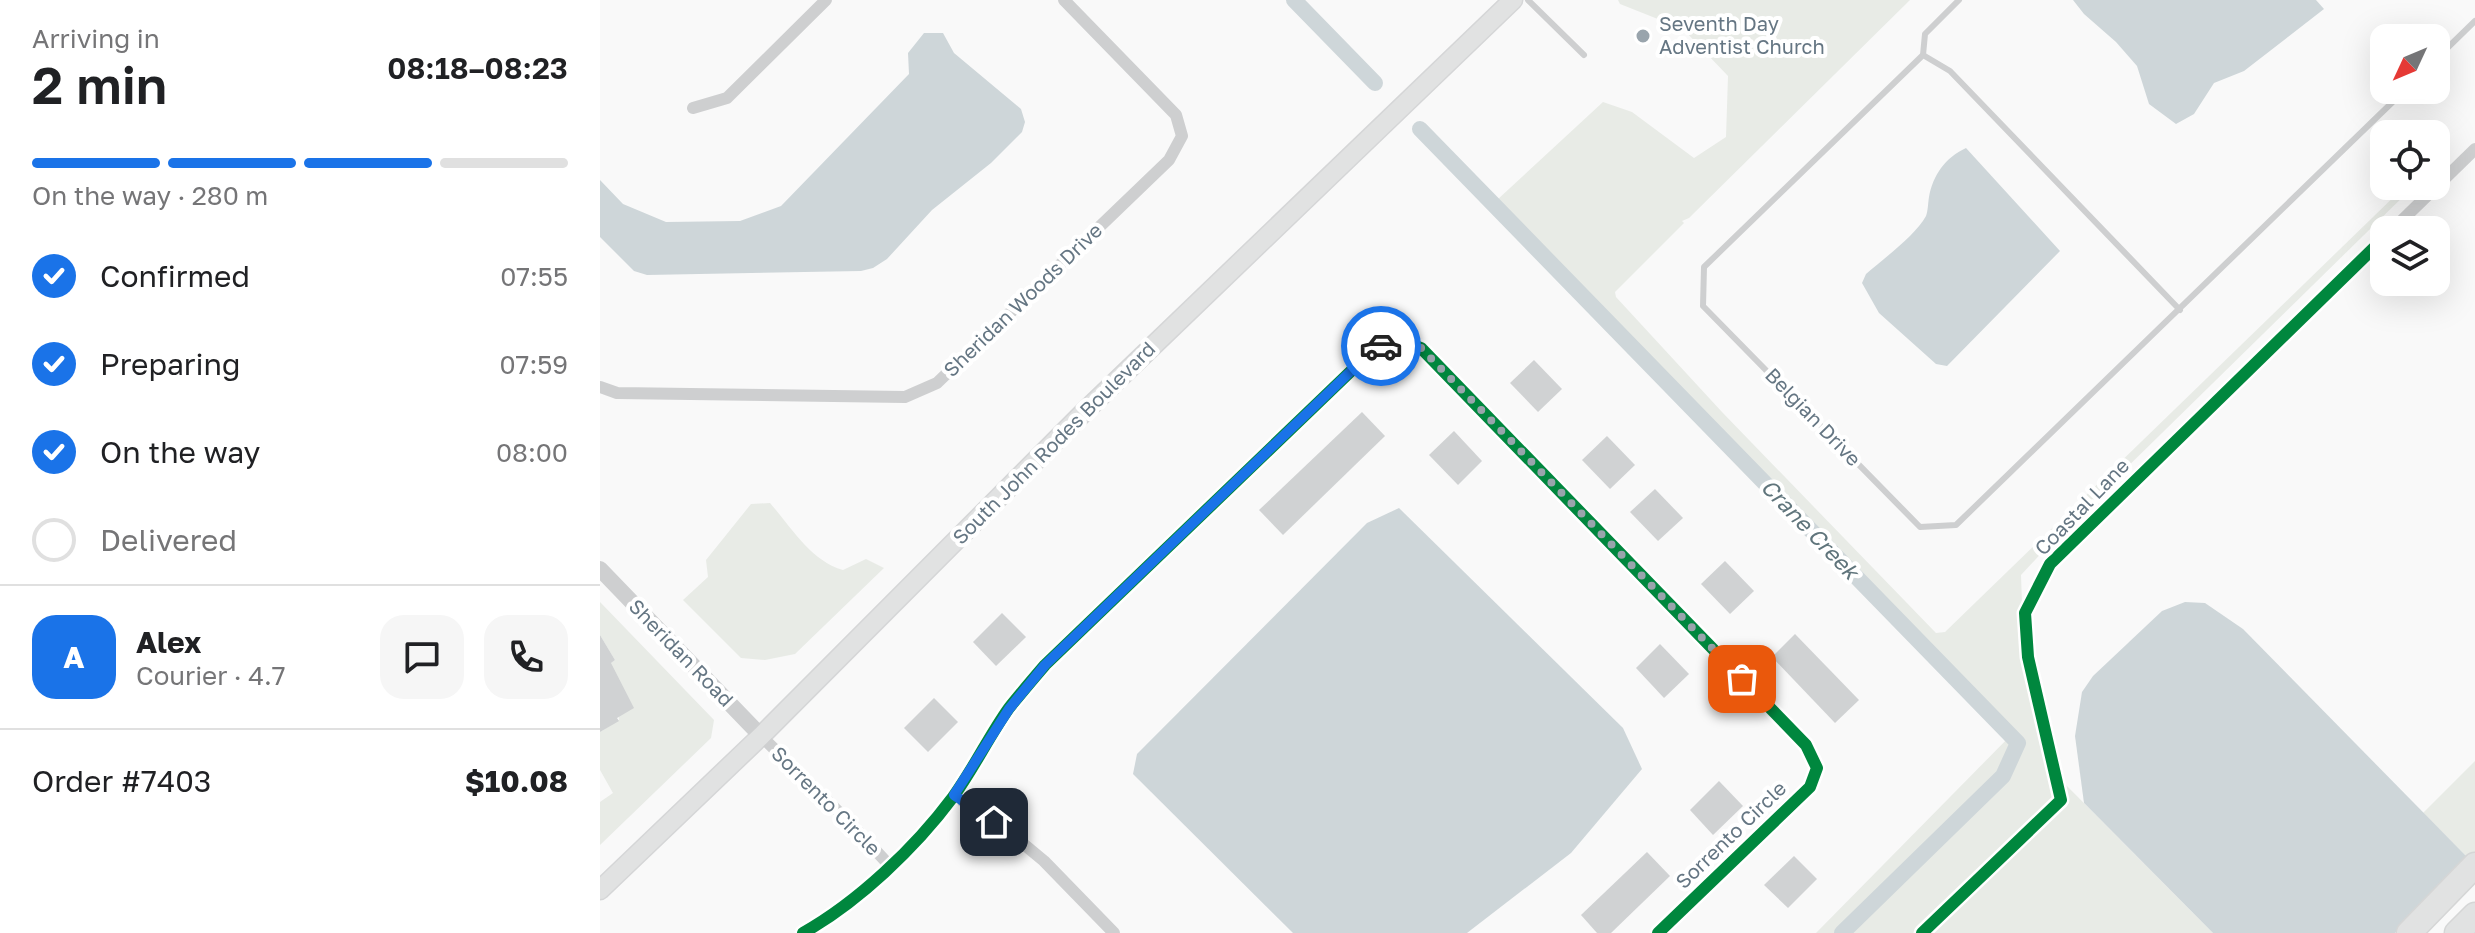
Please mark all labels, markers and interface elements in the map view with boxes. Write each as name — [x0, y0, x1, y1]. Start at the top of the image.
place label: Seventh Day Adventist Church — [1659, 11, 1825, 58]
text: Arriving in — [32, 23, 160, 54]
north arrow — [2370, 24, 2450, 104]
map controls — [2370, 24, 2450, 296]
marker: Seventh Day Adventist Church — [1634, 27, 1652, 45]
text: 08:18–08:23 — [387, 50, 568, 86]
text: 2 min — [32, 53, 167, 115]
button: locate — [2370, 120, 2450, 200]
text: On the way · 280 m — [32, 180, 268, 211]
button: layers — [2370, 216, 2450, 296]
street label: Sheridan Woods Drive — [938, 217, 1106, 381]
icon: check — [32, 254, 76, 298]
text: Confirmed — [100, 258, 250, 294]
text: 07:55 — [500, 261, 568, 292]
courier — [1341, 306, 1421, 386]
icon: car — [1359, 324, 1403, 368]
street label: South John Rodes Boulevard — [947, 336, 1160, 549]
icon: check — [32, 342, 76, 386]
text: Preparing — [100, 346, 241, 382]
text: 07:59 — [499, 349, 568, 380]
street label: Belgian Drive — [1761, 362, 1866, 470]
icon: check — [32, 430, 76, 474]
text: On the way — [100, 434, 260, 470]
text: 08:00 — [496, 437, 568, 468]
street label: Coastal Lane — [2029, 453, 2133, 560]
water label: Crane Creek — [1756, 473, 1867, 586]
text: Delivered — [100, 522, 237, 558]
street label: Sheridan Road — [625, 594, 739, 711]
button: chat — [380, 615, 464, 699]
button: phone — [484, 615, 568, 699]
text: Alex — [136, 624, 201, 660]
text: A — [63, 639, 85, 675]
pin — [1708, 645, 1776, 713]
icon: bag — [1720, 657, 1764, 701]
text: Courier · 4.7 — [136, 660, 286, 691]
street label: Sorrento Circle — [767, 741, 886, 860]
text: Order #7403 — [32, 763, 211, 799]
text: $10.08 — [465, 763, 568, 799]
street label: Sorrento Circle — [1670, 776, 1790, 893]
pin — [960, 788, 1028, 856]
icon: home — [972, 800, 1016, 844]

